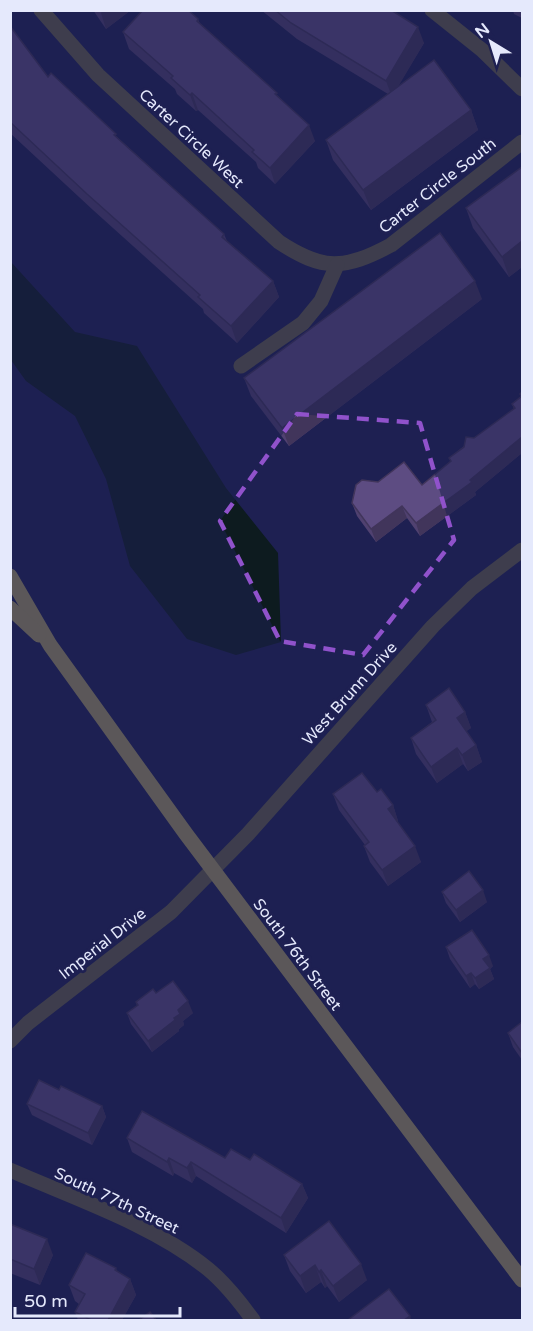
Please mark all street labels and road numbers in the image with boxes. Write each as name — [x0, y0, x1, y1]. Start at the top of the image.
street label: Carter Circle West — [135, 85, 248, 193]
street label: Carter Circle South — [375, 134, 500, 238]
street label: West Brunn Drive — [298, 638, 401, 750]
street label: South 76th Street — [249, 895, 346, 1015]
street label: Imperial Drive — [55, 904, 150, 984]
street label: South 77th Street — [51, 1163, 182, 1239]

